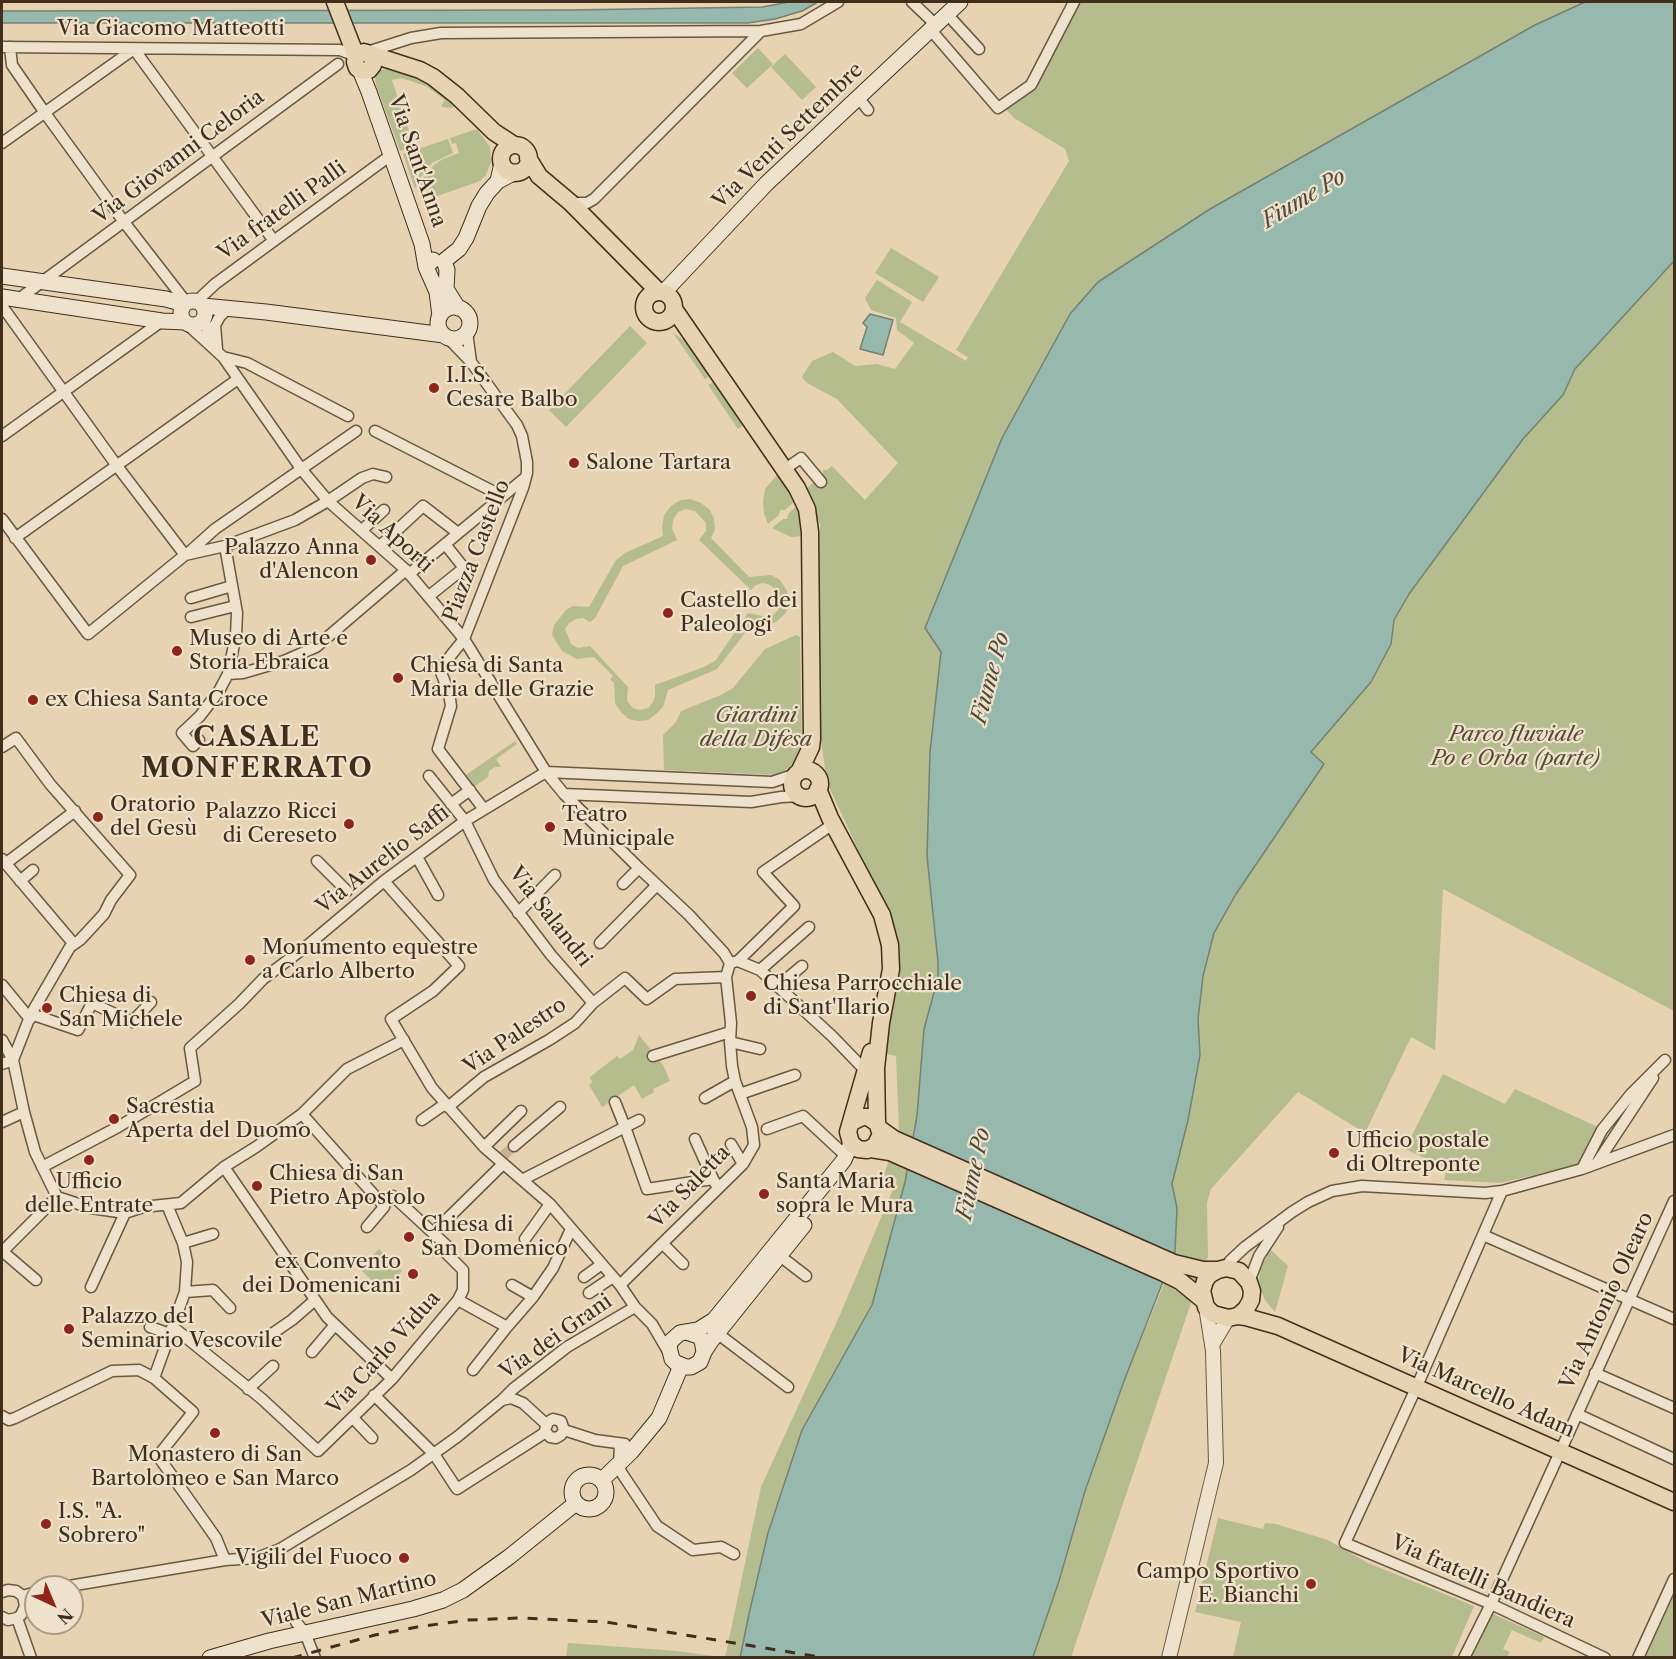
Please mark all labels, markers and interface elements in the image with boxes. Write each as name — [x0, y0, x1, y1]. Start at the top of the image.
street label: Via Giacomo Matteotti — [57, 16, 285, 42]
street label: Via Venti Settembre — [708, 58, 868, 214]
street label: Via Giovanni Celoria — [89, 85, 269, 229]
street label: Via Sant'Anna — [383, 91, 451, 231]
street label: Via fratelli Palli — [213, 156, 351, 266]
water label: Fiume Po — [1257, 164, 1351, 234]
place label: I.I.S. Cesare Balbo — [446, 363, 578, 413]
marker: I.I.S. Cesare Balbo — [427, 381, 441, 395]
place label: Salone Tartara — [586, 450, 731, 476]
marker: Salone Tartara — [567, 456, 581, 470]
street label: Piazza Castello — [438, 476, 516, 626]
street label: Via Aporti — [346, 490, 438, 578]
place label: Palazzo Anna d'Alencon — [224, 535, 359, 585]
marker: Palazzo Anna d'Alencon — [364, 553, 378, 567]
place label: Castello dei Paleologi — [680, 588, 797, 638]
marker: Castello dei Paleologi — [661, 606, 675, 620]
place label: Museo di Arte e Storia Ebraica — [189, 626, 348, 676]
water label: Fiume Po — [966, 630, 1016, 726]
marker: Museo di Arte e Storia Ebraica — [170, 644, 184, 658]
place label: Chiesa di Santa Maria delle Grazie — [410, 653, 594, 703]
marker: Chiesa di Santa Maria delle Grazie — [391, 671, 405, 685]
place label: ex Chiesa Santa Croce — [45, 687, 268, 713]
marker: ex Chiesa Santa Croce — [26, 693, 40, 707]
park label: Giardini della Difesa — [700, 703, 812, 753]
district label: CASALE MONFERRATO — [141, 722, 373, 785]
park label: Parco fluviale Po e Orba (parte) — [1431, 722, 1601, 772]
place label: Oratorio del Gesù — [110, 792, 197, 842]
place label: Palazzo Ricci di Cereseto — [205, 799, 337, 849]
street label: Via Aurelio Saffi — [312, 800, 454, 920]
place label: Teatro Municipale — [562, 802, 675, 852]
marker: Oratorio del Gesù — [91, 810, 105, 824]
marker: Palazzo Ricci di Cereseto — [342, 817, 356, 831]
marker: Teatro Municipale — [543, 820, 557, 834]
street label: Via Salandri — [503, 862, 597, 972]
place label: Monumento equestre a Carlo Alberto — [262, 935, 478, 985]
marker: Monumento equestre a Carlo Alberto — [243, 953, 257, 967]
place label: Chiesa Parrocchiale di Sant'Ilario — [763, 971, 962, 1021]
place label: Chiesa di San Michele — [59, 983, 183, 1033]
marker: Chiesa Parrocchiale di Sant'Ilario — [744, 989, 758, 1003]
street label: Via Palestro — [459, 992, 571, 1080]
marker: Chiesa di San Michele — [40, 1001, 54, 1015]
place label: Sacrestia Aperta del Duomo — [126, 1094, 311, 1144]
marker: Sacrestia Aperta del Duomo — [107, 1112, 121, 1126]
water label: Fiume Po — [951, 1126, 997, 1222]
place label: Ufficio postale di Oltreponte — [1346, 1128, 1489, 1178]
street label: Via Saletta — [644, 1140, 736, 1234]
marker: Ufficio postale di Oltreponte — [1327, 1146, 1341, 1160]
marker: Ufficio delle Entrate — [82, 1153, 96, 1167]
place label: Chiesa di San Pietro Apostolo — [269, 1161, 425, 1211]
place label: Ufficio delle Entrate — [25, 1169, 153, 1219]
place label: Santa Maria sopra le Mura — [776, 1169, 914, 1219]
marker: Chiesa di San Pietro Apostolo — [250, 1179, 264, 1193]
marker: Santa Maria sopra le Mura — [757, 1187, 771, 1201]
street label: Via Antonio Olearo — [1555, 1208, 1659, 1394]
place label: Chiesa di San Domenico — [421, 1212, 568, 1262]
marker: Chiesa di San Domenico — [402, 1230, 416, 1244]
place label: ex Convento dei Domenicani — [242, 1249, 401, 1299]
marker: ex Convento dei Domenicani — [406, 1267, 420, 1281]
street label: Via Carlo Vidua — [322, 1286, 446, 1420]
street label: Via dei Grani — [495, 1289, 617, 1385]
place label: Palazzo del Seminario Vescovile — [81, 1304, 282, 1354]
marker: Palazzo del Seminario Vescovile — [62, 1322, 76, 1336]
street label: Via Marcello Adam — [1393, 1343, 1579, 1443]
marker: Monastero di San Bartolomeo e San Marco — [208, 1426, 222, 1440]
place label: Monastero di San Bartolomeo e San Marco — [91, 1442, 339, 1492]
place label: I.S. "A. Sobrero" — [58, 1499, 145, 1549]
marker: I.S. "A. Sobrero" — [39, 1517, 53, 1531]
street label: Via fratelli Bandiera — [1387, 1530, 1579, 1634]
place label: Vigili del Fuoco — [235, 1545, 392, 1571]
marker: Vigili del Fuoco — [397, 1551, 411, 1565]
place label: Campo Sportivo E. Bianchi — [1136, 1559, 1299, 1609]
street label: Viale San Martino — [259, 1566, 439, 1634]
north arrow — [24, 1575, 84, 1635]
marker: Campo Sportivo E. Bianchi — [1304, 1577, 1318, 1591]
text: N — [53, 1604, 77, 1629]

